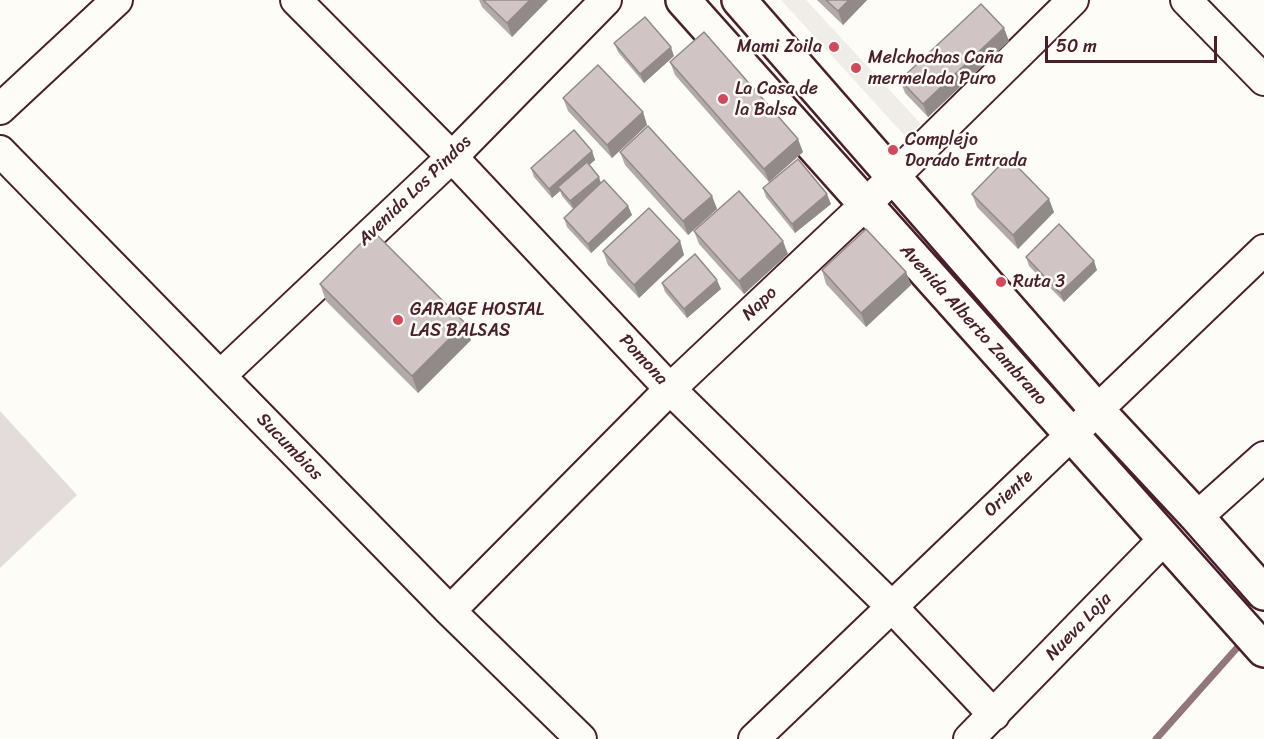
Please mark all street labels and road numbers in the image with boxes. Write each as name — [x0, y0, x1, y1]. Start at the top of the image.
street label: Avenida Los Pindos — [354, 131, 476, 251]
street label: Avenida Alberto Zambrano — [895, 240, 1051, 410]
street label: Napo — [738, 282, 782, 326]
street label: Pomona — [614, 330, 672, 390]
street label: Sucumbios — [252, 409, 326, 485]
street label: Oriente — [980, 466, 1038, 522]
street label: Nueva Loja — [1041, 589, 1117, 665]

